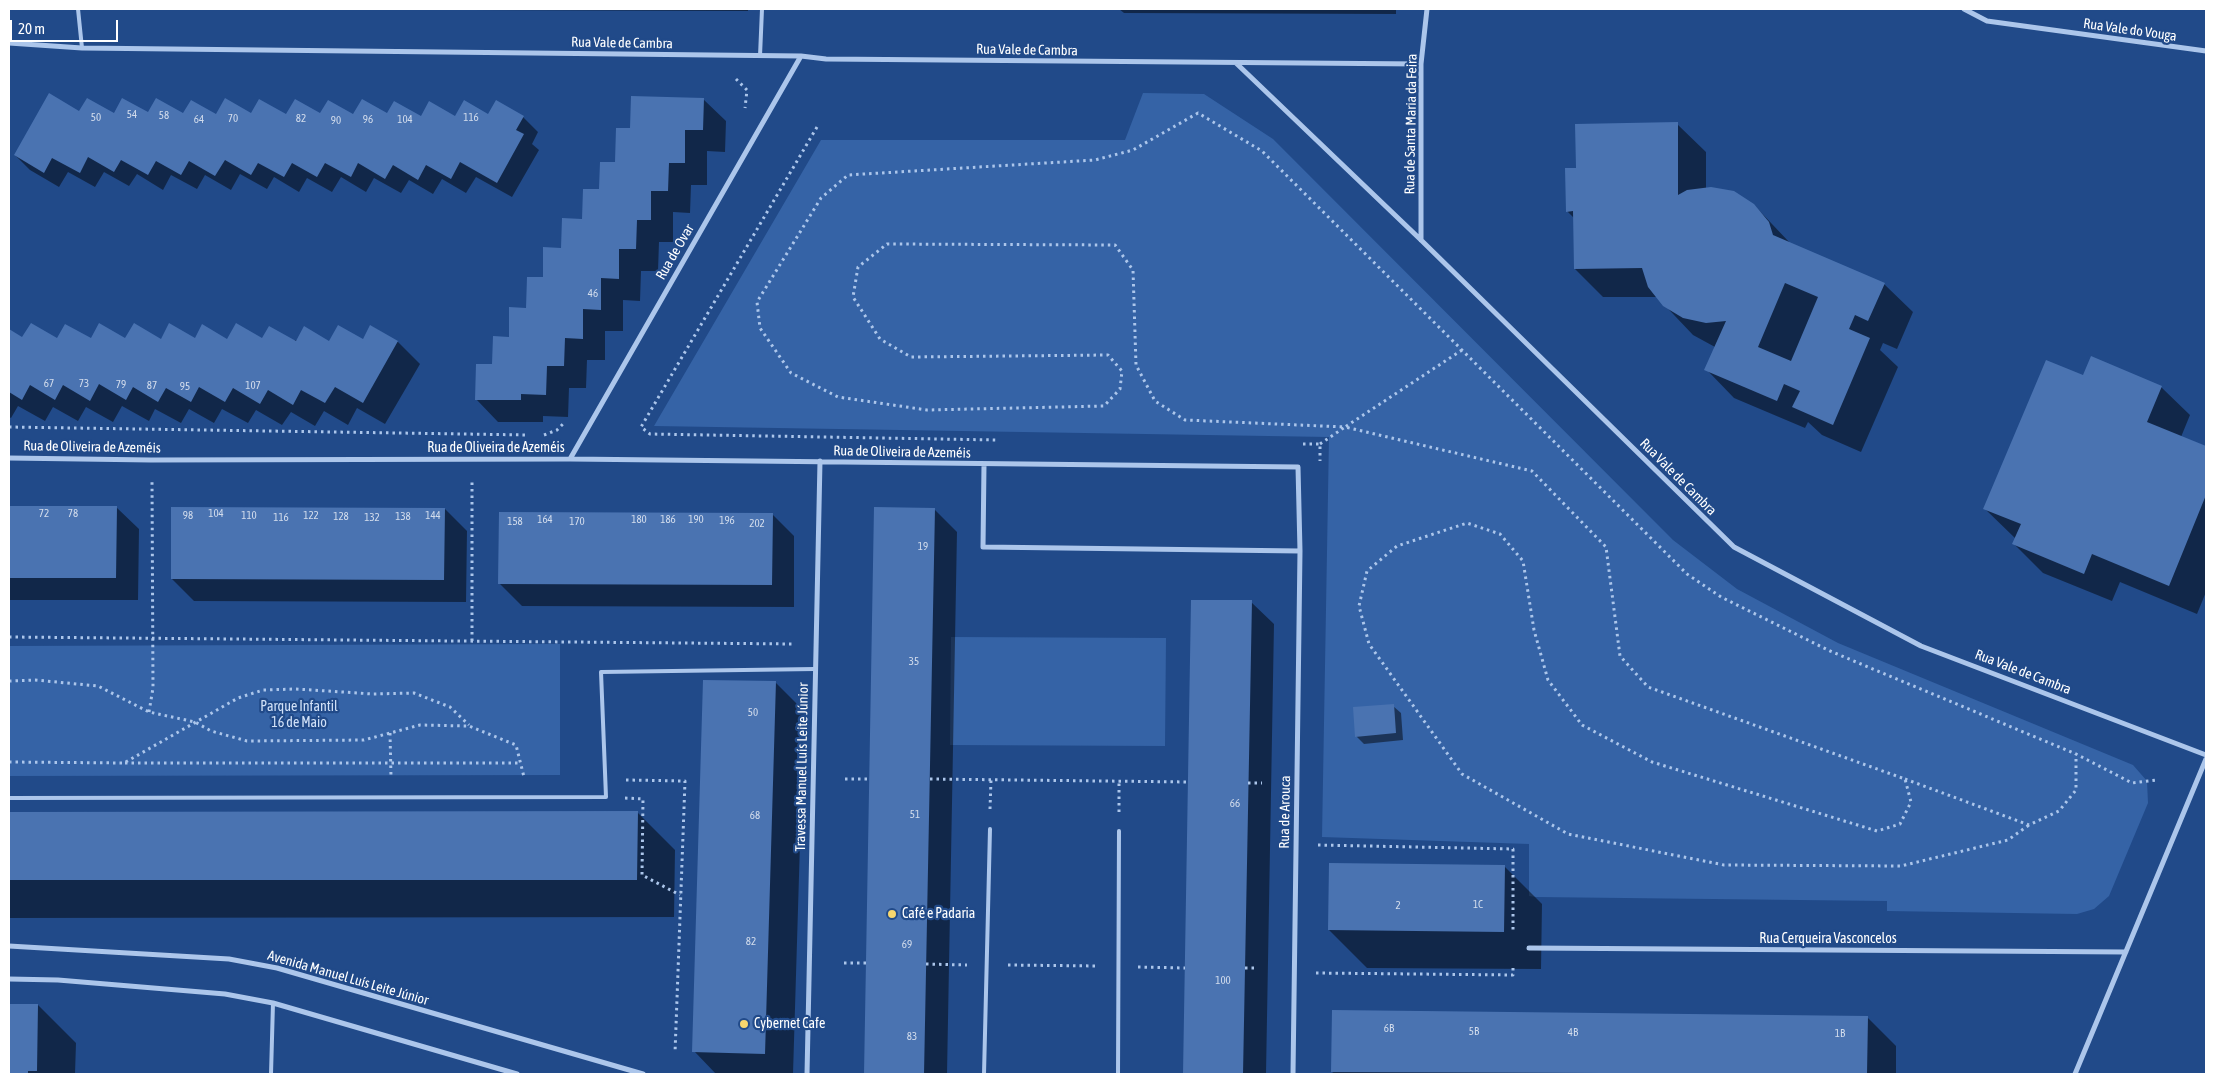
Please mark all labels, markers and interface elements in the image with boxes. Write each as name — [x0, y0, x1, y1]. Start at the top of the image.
scale bar — [12, 10, 120, 42]
street label: Rua Vale do Vouga — [2082, 15, 2178, 45]
text: 20 m — [18, 20, 45, 37]
street label: Rua Vale de Cambra — [571, 34, 673, 52]
street label: Rua Vale de Cambra — [976, 41, 1078, 59]
street label: Rua de Santa Maria da Feira — [1401, 53, 1421, 195]
house number: 54 — [127, 108, 137, 122]
house number: 58 — [159, 109, 169, 123]
house number: 50 — [91, 111, 101, 125]
house number: 116 — [463, 111, 479, 125]
house number: 70 — [228, 112, 238, 126]
house number: 82 — [296, 112, 306, 126]
house number: 64 — [194, 113, 204, 127]
house number: 96 — [363, 113, 373, 127]
house number: 104 — [397, 113, 413, 127]
house number: 90 — [331, 114, 341, 128]
street label: Rua de Ovar — [652, 221, 698, 283]
house number: 46 — [588, 287, 598, 301]
house number: 67 — [44, 377, 54, 391]
house number: 73 — [79, 377, 89, 391]
house number: 79 — [116, 378, 126, 392]
house number: 87 — [147, 379, 157, 393]
house number: 107 — [245, 379, 261, 393]
house number: 95 — [180, 380, 190, 394]
street label: Rua Vale de Cambra — [1636, 435, 1720, 519]
street label: Rua de Oliveira de Azeméis — [23, 437, 161, 457]
street label: Rua de Oliveira de Azeméis — [427, 440, 565, 456]
street label: Rua de Oliveira de Azeméis — [833, 442, 971, 462]
house number: 72 — [39, 507, 49, 521]
house number: 78 — [68, 507, 78, 521]
house number: 104 — [208, 507, 224, 521]
house number: 98 — [183, 509, 193, 523]
house number: 110 — [241, 509, 257, 523]
house number: 122 — [303, 509, 319, 523]
house number: 144 — [425, 509, 441, 523]
house number: 128 — [333, 510, 349, 524]
house number: 138 — [395, 510, 411, 524]
house number: 116 — [273, 511, 289, 525]
house number: 132 — [364, 511, 380, 525]
house number: 164 — [537, 513, 553, 527]
house number: 180 — [631, 513, 647, 527]
house number: 186 — [660, 513, 676, 527]
house number: 190 — [688, 513, 704, 527]
house number: 196 — [719, 514, 735, 528]
house number: 158 — [507, 515, 523, 529]
house number: 170 — [569, 515, 585, 529]
house number: 202 — [749, 517, 765, 531]
house number: 19 — [918, 540, 928, 554]
street label: Rua Vale de Cambra — [1972, 646, 2074, 698]
house number: 35 — [909, 655, 919, 669]
street label: Travessa Manuel Luís Leite Júnior — [792, 682, 812, 852]
park label: Parque Infantil 16 de Maio — [260, 699, 338, 732]
house number: 50 — [748, 706, 758, 720]
street label: Rua de Arouca — [1276, 775, 1294, 849]
house number: 66 — [1230, 797, 1240, 811]
house number: 51 — [910, 808, 920, 822]
house number: 68 — [750, 809, 760, 823]
house number: 1C — [1473, 898, 1483, 912]
house number: 2 — [1395, 899, 1401, 913]
place label: Café e Padaria — [902, 906, 975, 922]
marker: Café e Padaria — [886, 908, 898, 920]
street label: Rua Cerqueira Vasconcelos — [1759, 931, 1897, 947]
house number: 82 — [746, 935, 756, 949]
house number: 69 — [902, 938, 912, 952]
street label: Avenida Manuel Luís Leite Júnior — [266, 947, 430, 1009]
house number: 100 — [1215, 974, 1231, 988]
place label: Cybernet Cafe — [754, 1016, 825, 1032]
marker: Cybernet Cafe — [738, 1018, 750, 1030]
house number: 6B — [1384, 1022, 1394, 1036]
house number: 5B — [1469, 1025, 1479, 1039]
house number: 4B — [1568, 1026, 1578, 1040]
house number: 1B — [1835, 1027, 1845, 1041]
house number: 83 — [907, 1030, 917, 1044]

